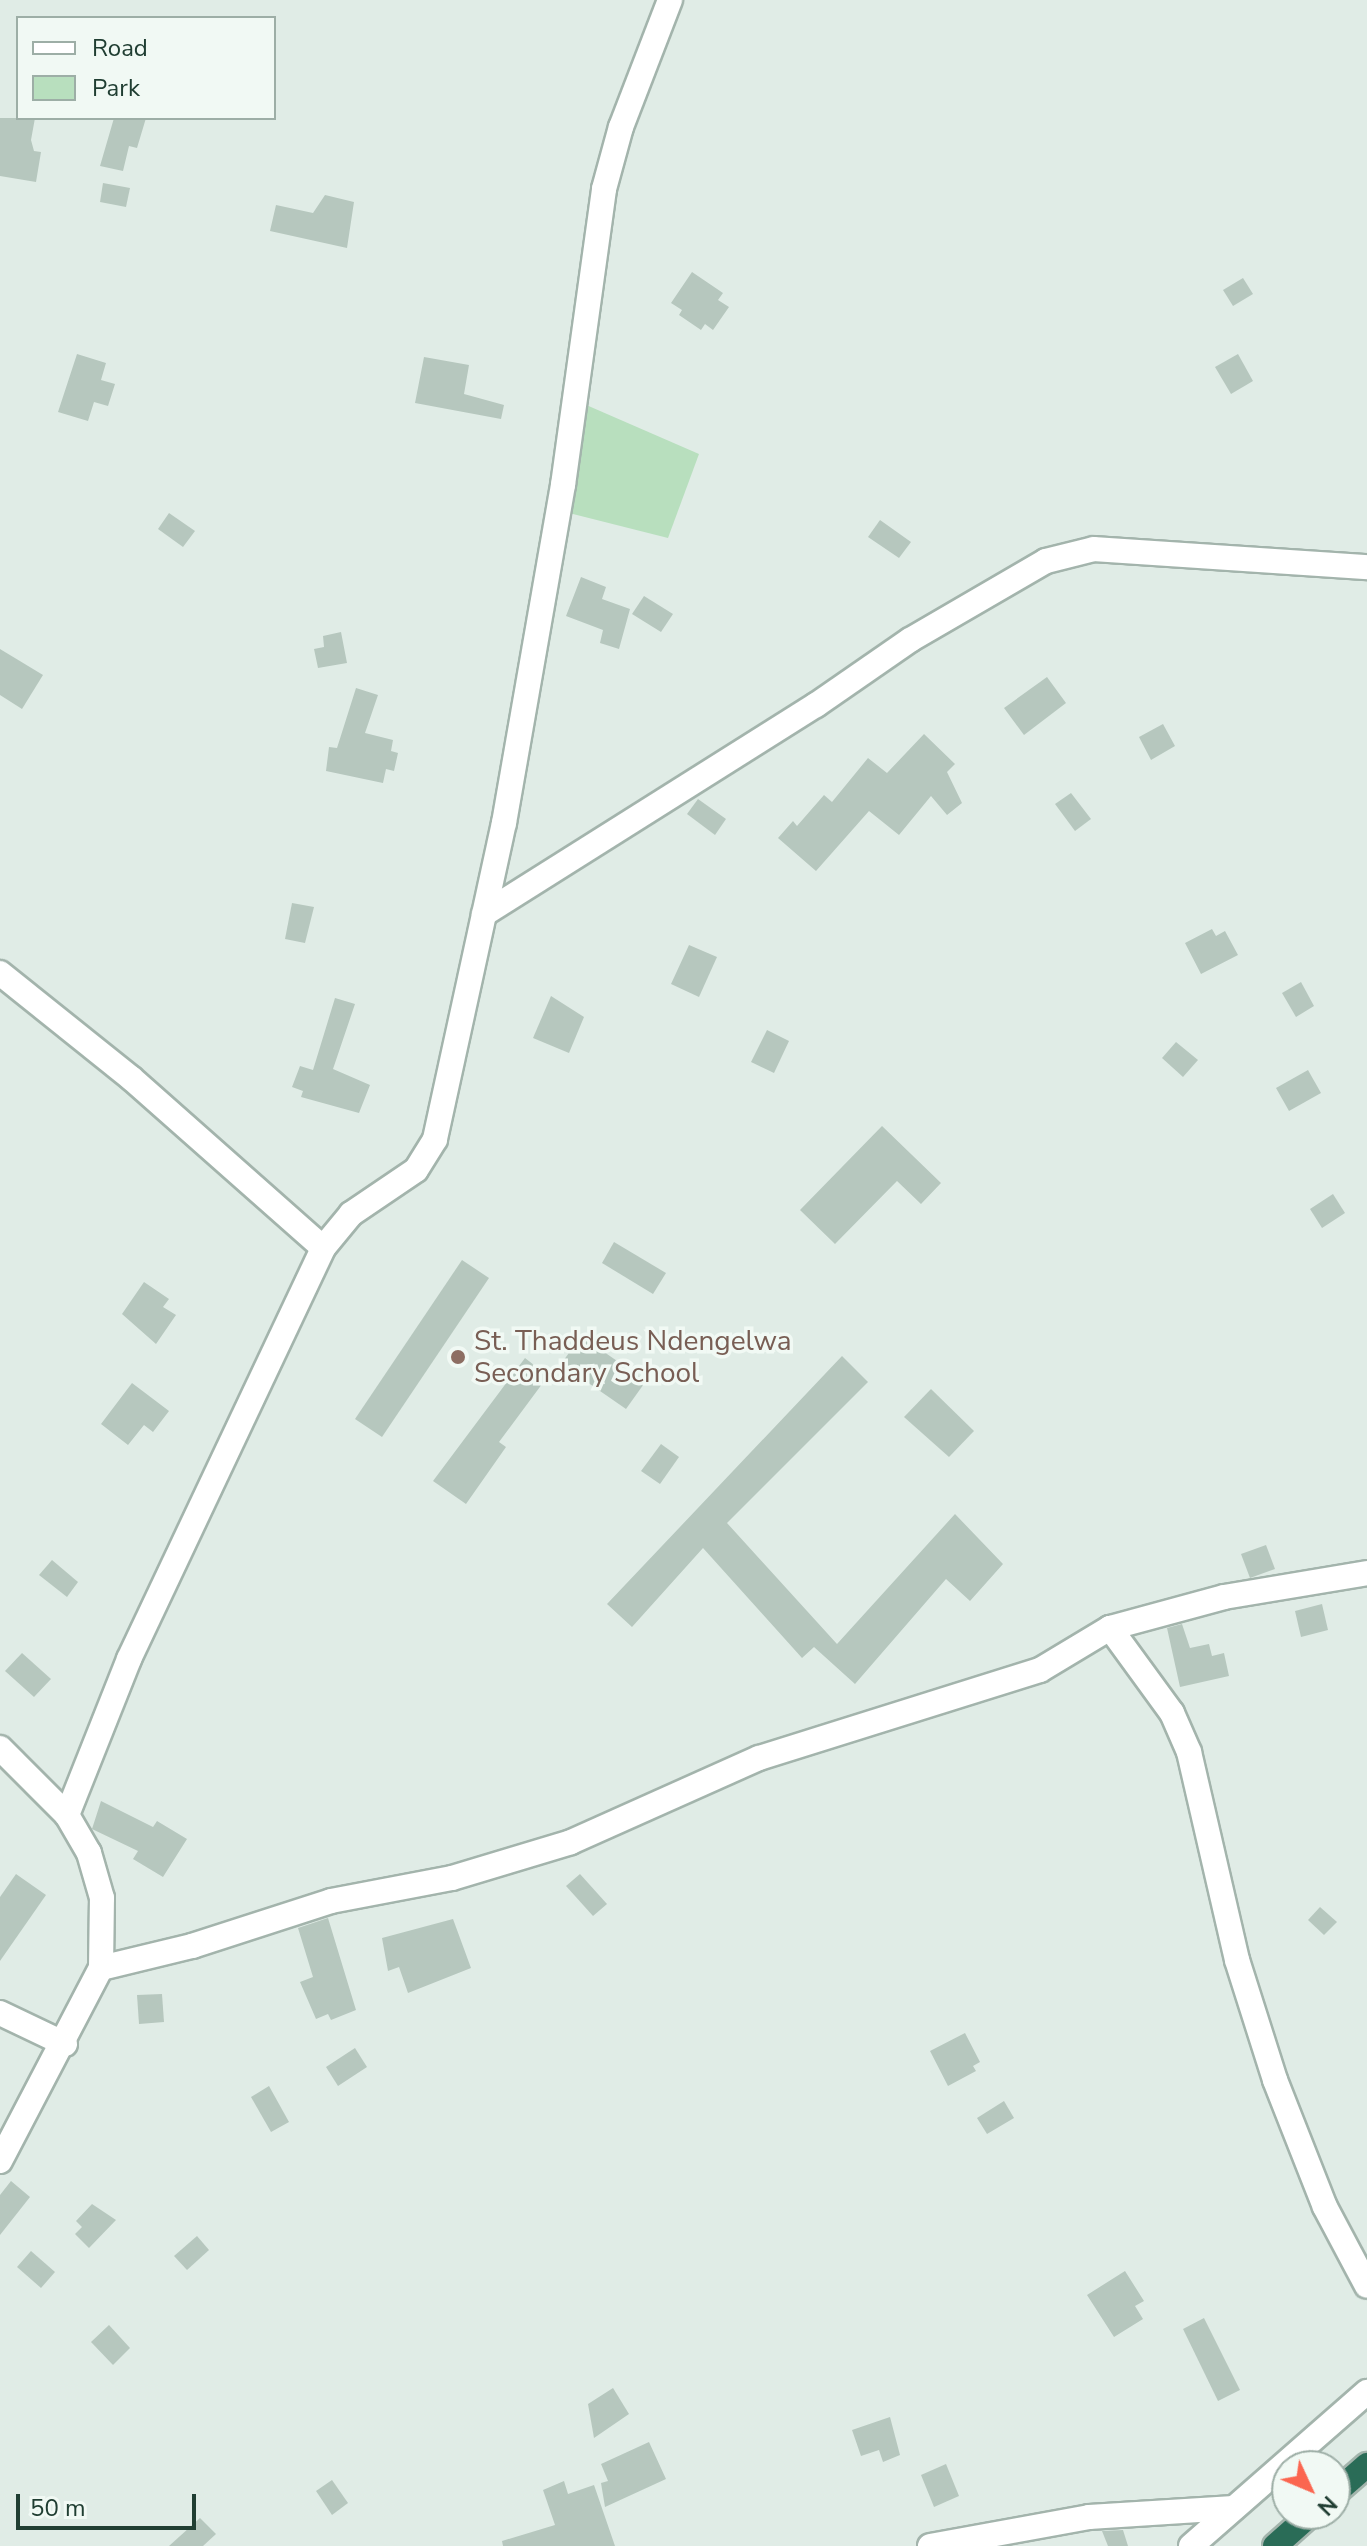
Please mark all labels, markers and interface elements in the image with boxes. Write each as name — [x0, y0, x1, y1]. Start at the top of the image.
legend — [16, 16, 276, 120]
text: Road — [92, 32, 148, 64]
text: Park — [92, 72, 140, 104]
place label: St. Thaddeus Ndengelwa Secondary School — [474, 1324, 792, 1390]
marker: St. Thaddeus Ndengelwa Secondary School — [449, 1348, 467, 1366]
north arrow — [1271, 2450, 1351, 2530]
scale bar — [20, 2478, 200, 2528]
text: N — [1310, 2489, 1343, 2522]
text: 50 m — [30, 2492, 86, 2524]

